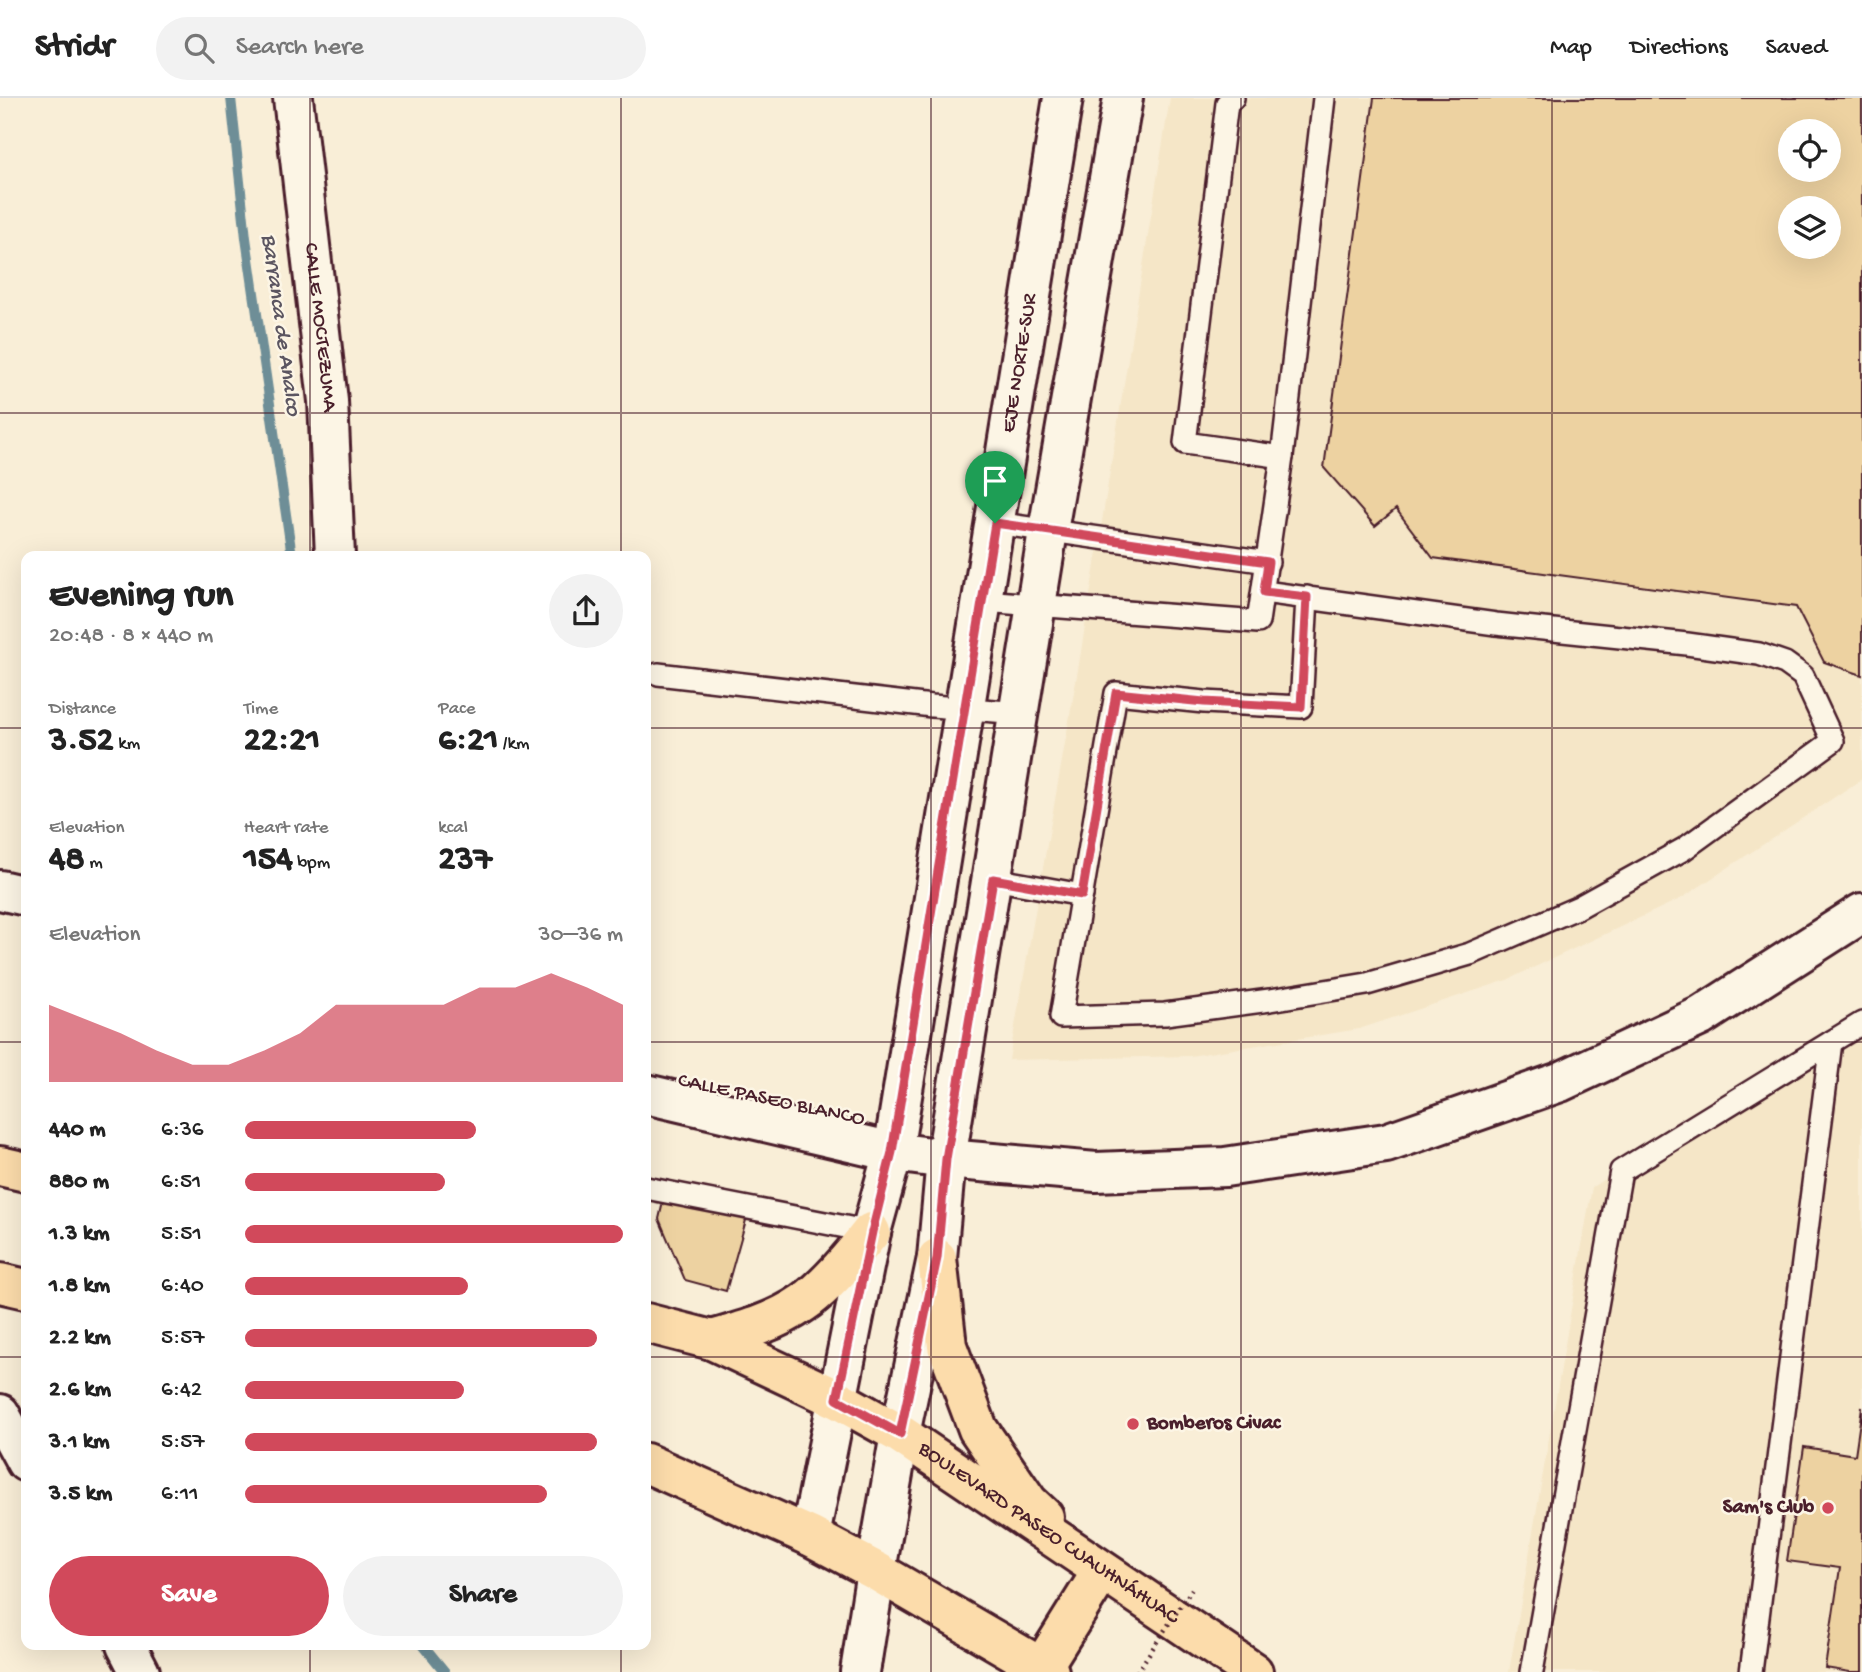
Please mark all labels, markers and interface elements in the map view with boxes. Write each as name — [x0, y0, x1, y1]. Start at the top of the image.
search box — [156, 17, 646, 80]
text: Stridr — [35, 29, 114, 67]
icon: search — [180, 29, 218, 67]
text: Search here — [236, 33, 364, 64]
text: Map — [1550, 34, 1592, 63]
text: Directions — [1630, 34, 1728, 63]
text: Saved — [1766, 34, 1827, 63]
map controls — [1778, 119, 1841, 259]
button: locate — [1778, 119, 1841, 182]
button: layers — [1778, 196, 1841, 259]
water label: Barranca de Analco — [254, 232, 306, 419]
street label: CALLE MOCTEZUMA — [297, 242, 341, 414]
street label: EJE NORTE-SUR — [997, 291, 1044, 435]
pin — [965, 451, 1025, 523]
icon: arrive — [976, 462, 1014, 500]
button: share — [549, 574, 623, 648]
text: Evening run — [49, 575, 233, 619]
text: 20:48 · 8 × 440 m — [49, 623, 213, 650]
text: Distance — [49, 698, 116, 721]
text: Time — [244, 698, 278, 721]
text: Pace — [438, 698, 476, 721]
text: 3.52 — [49, 721, 114, 762]
text: 22:21 — [244, 721, 320, 762]
text: 6:21 — [438, 721, 498, 762]
text: km — [114, 733, 140, 756]
text: /km — [498, 733, 529, 756]
text: Elevation — [49, 817, 125, 840]
text: Heart rate — [244, 817, 329, 840]
text: kcal — [438, 817, 468, 840]
text: 48 — [49, 840, 85, 881]
text: 154 — [244, 840, 293, 881]
text: 237 — [438, 840, 492, 881]
text: m — [85, 852, 103, 875]
text: bpm — [293, 852, 330, 875]
text: Elevation — [49, 922, 140, 949]
text: 30–36 m — [539, 922, 623, 949]
street label: CALLE PASEO BLANCO — [675, 1069, 867, 1133]
text: 440 m — [49, 1117, 106, 1144]
text: 6:36 — [161, 1117, 203, 1144]
text: 880 m — [49, 1169, 109, 1196]
text: 6:51 — [161, 1169, 201, 1196]
text: 1.3 km — [49, 1221, 109, 1248]
text: 5:51 — [161, 1221, 202, 1248]
text: 1.8 km — [49, 1273, 110, 1300]
text: 6:40 — [161, 1273, 204, 1300]
text: 2.2 km — [49, 1325, 111, 1352]
text: 5:57 — [161, 1325, 204, 1352]
text: 2.6 km — [49, 1377, 111, 1404]
text: 6:42 — [161, 1377, 202, 1404]
place label: Bomberos Civac — [1146, 1412, 1282, 1437]
marker: Bomberos Civac — [1125, 1416, 1141, 1432]
text: 3.1 km — [49, 1429, 109, 1456]
text: 5:57 — [161, 1429, 204, 1456]
street label: BOULEVARD PASEO CUAUHNÁHUAC — [912, 1437, 1184, 1631]
text: 3.5 km — [49, 1481, 112, 1508]
text: 6:11 — [161, 1481, 198, 1508]
place label: Sam's Club — [1723, 1496, 1814, 1521]
marker: Sam's Club — [1820, 1500, 1836, 1516]
button: Save — [49, 1556, 329, 1636]
button: Share — [343, 1556, 623, 1636]

